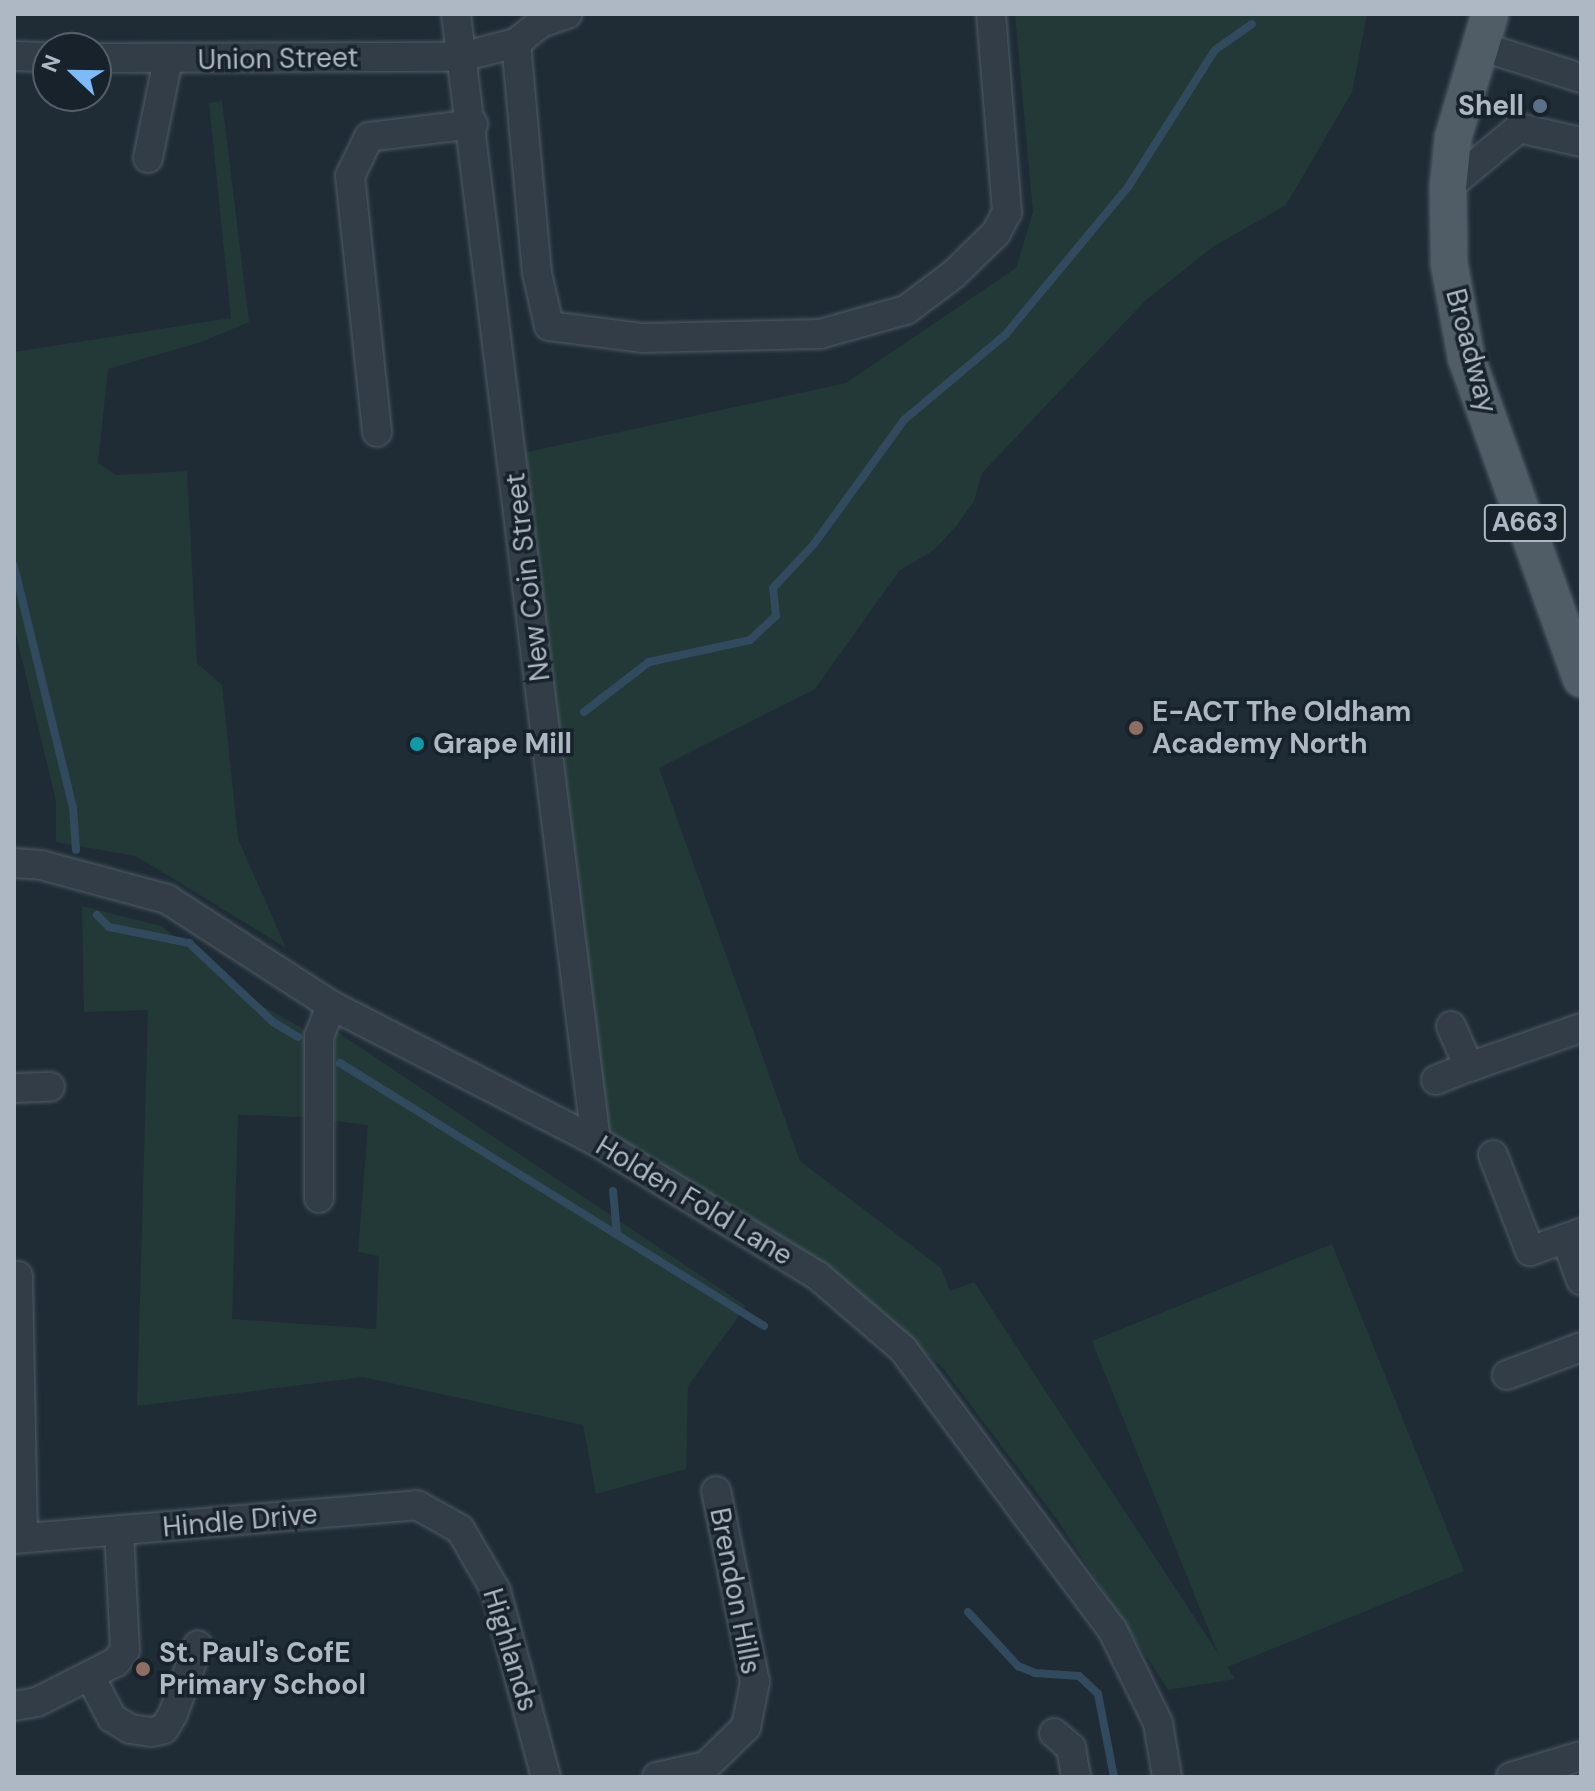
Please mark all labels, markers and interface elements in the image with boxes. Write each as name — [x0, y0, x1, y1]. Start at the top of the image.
north arrow — [32, 32, 112, 112]
street label: Union Street — [197, 41, 359, 77]
text: N — [35, 51, 68, 76]
place label: Shell — [1458, 89, 1524, 123]
marker: Shell — [1531, 97, 1549, 115]
street label: Broadway — [1438, 285, 1504, 417]
street label: New Coin Street — [499, 471, 557, 683]
road number: A663 — [1483, 501, 1567, 545]
place label: E-ACT The Oldham Academy North — [1152, 695, 1411, 761]
marker: E-ACT The Oldham Academy North — [1127, 719, 1145, 737]
place label: Grape Mill — [433, 727, 572, 761]
marker: Grape Mill — [408, 735, 426, 753]
street label: Holden Fold Lane — [590, 1129, 798, 1273]
street label: Hindle Drive — [161, 1497, 319, 1545]
street label: Brendon Hills — [702, 1505, 768, 1677]
street label: Highlands — [475, 1585, 545, 1715]
place label: St. Paul's CofE Primary School — [159, 1636, 366, 1702]
marker: St. Paul's CofE Primary School — [134, 1660, 152, 1678]

